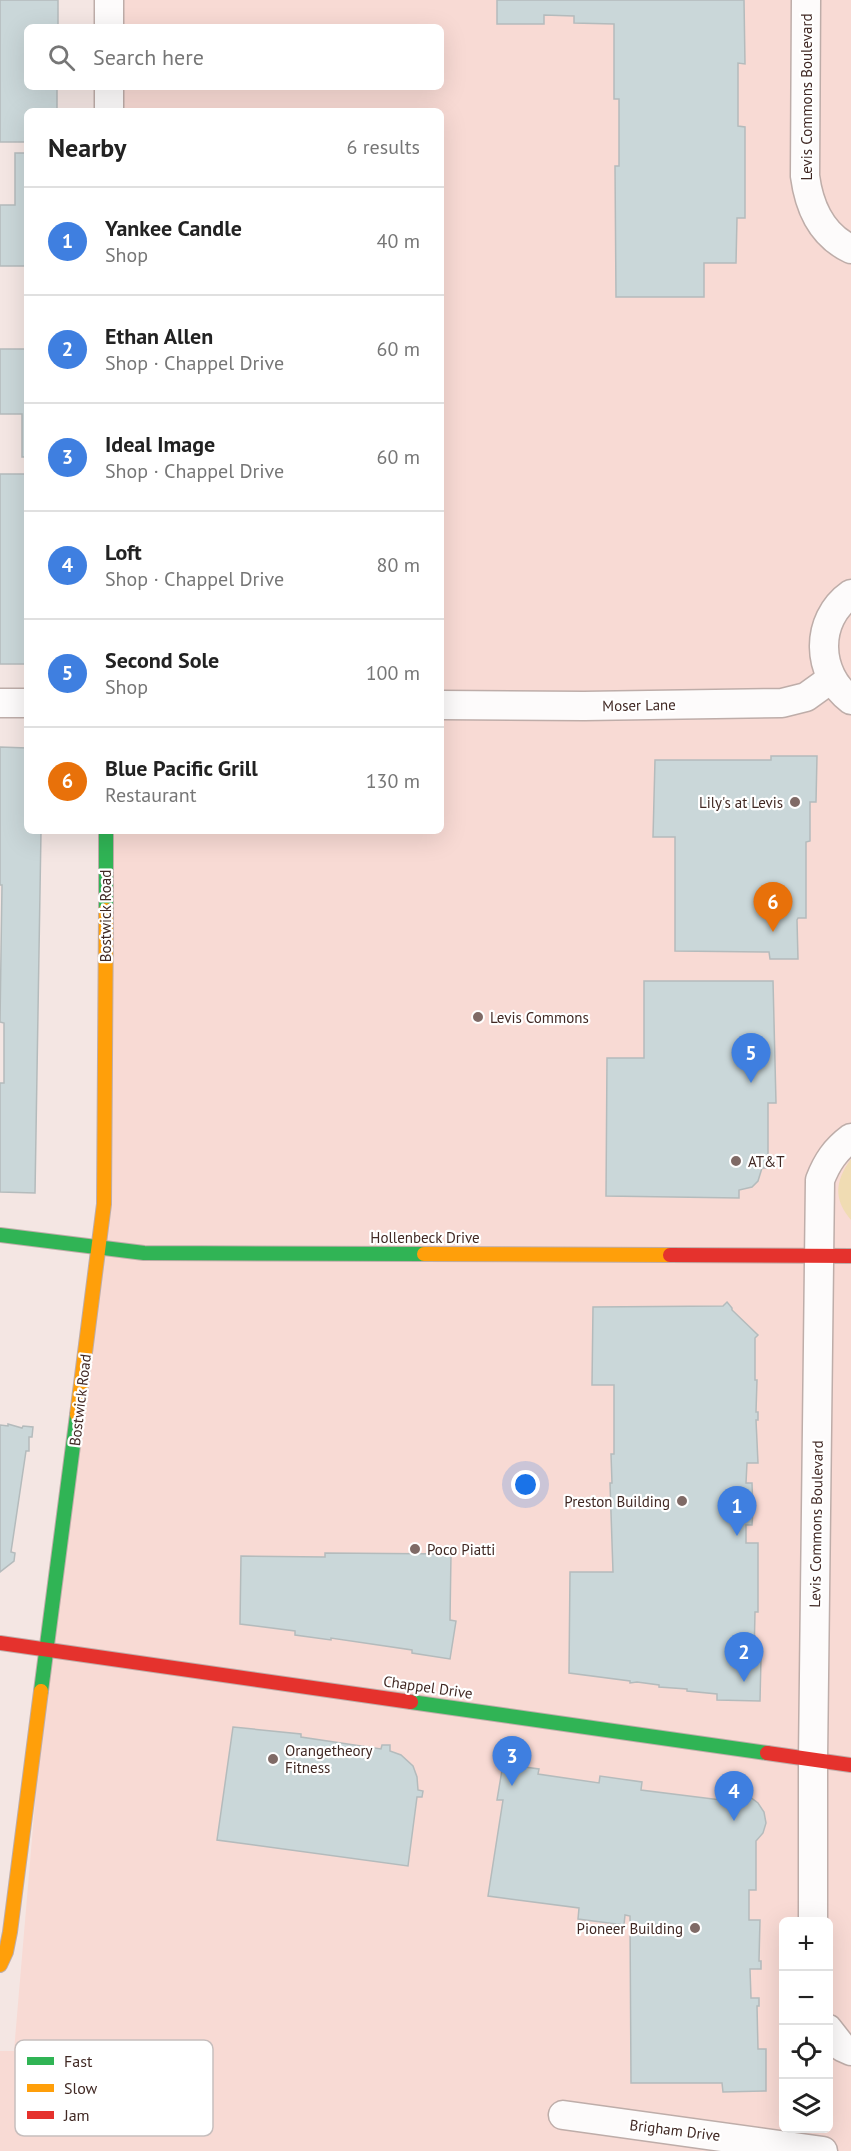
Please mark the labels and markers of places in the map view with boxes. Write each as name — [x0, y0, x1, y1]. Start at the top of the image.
place label: Lily's at Levis — [699, 793, 783, 812]
marker: Lily's at Levis — [788, 795, 802, 809]
pin: 6 — [754, 882, 792, 932]
place label: Levis Commons — [490, 1008, 589, 1027]
marker: Levis Commons — [471, 1010, 485, 1024]
pin: 5 — [732, 1034, 771, 1083]
place label: AT&T — [748, 1152, 785, 1171]
marker: AT&T — [729, 1154, 743, 1168]
pin: 1 — [718, 1486, 756, 1536]
place label: Preston Building — [564, 1492, 670, 1511]
marker: Preston Building — [675, 1494, 689, 1508]
place label: Poco Piatti — [427, 1540, 495, 1559]
marker: Poco Piatti — [408, 1542, 422, 1556]
pin: 2 — [724, 1632, 764, 1682]
pin: 3 — [492, 1736, 532, 1786]
place label: Orangetheory Fitness — [285, 1741, 373, 1777]
marker: Orangetheory Fitness — [266, 1752, 280, 1766]
pin: 4 — [714, 1772, 754, 1821]
place label: Pioneer Building — [577, 1919, 683, 1938]
marker: Pioneer Building — [688, 1921, 702, 1935]

